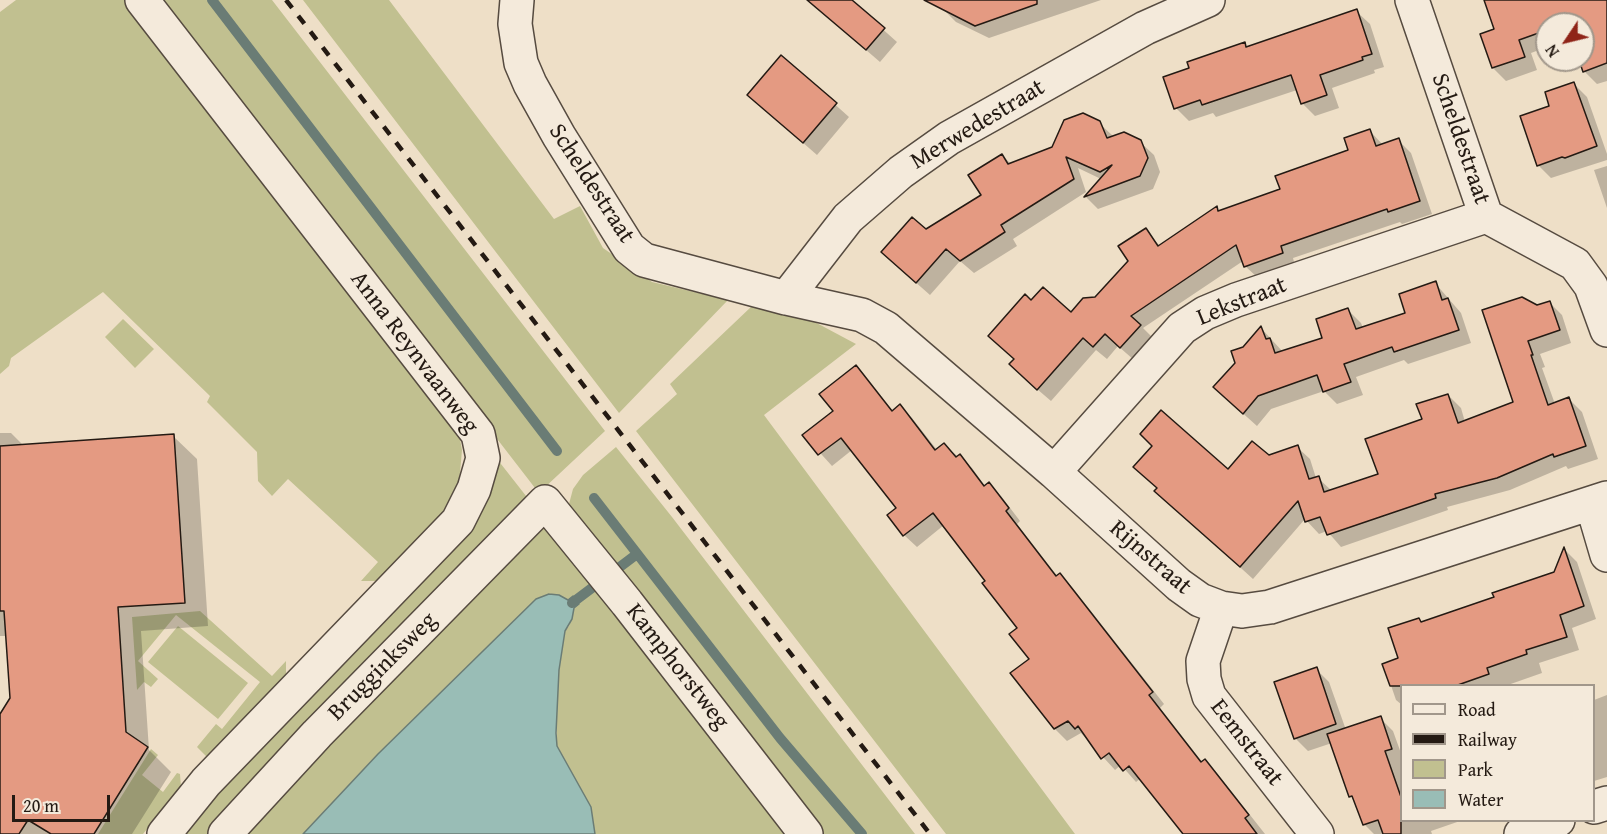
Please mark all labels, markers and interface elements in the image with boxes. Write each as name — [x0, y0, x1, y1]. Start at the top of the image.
north arrow — [1535, 12, 1595, 72]
text: N — [1539, 40, 1565, 62]
street label: Scheldestraat — [1424, 70, 1496, 208]
street label: Merwedestraat — [906, 74, 1050, 176]
street label: Scheldestraat — [542, 119, 640, 249]
street label: Anna Reynvaanweg — [344, 266, 484, 440]
street label: Lekstraat — [1193, 271, 1291, 333]
street label: Rijnstraat — [1103, 515, 1197, 601]
street label: Kamphorstweg — [619, 598, 735, 736]
street label: Brugginksweg — [323, 607, 443, 727]
legend — [1400, 684, 1595, 822]
street label: Eemstraat — [1203, 694, 1289, 792]
text: Road — [1458, 696, 1496, 723]
text: Railway — [1458, 726, 1517, 753]
text: Park — [1458, 756, 1493, 783]
scale bar — [15, 783, 112, 821]
text: Water — [1458, 786, 1503, 813]
text: 20 m — [23, 792, 59, 819]

